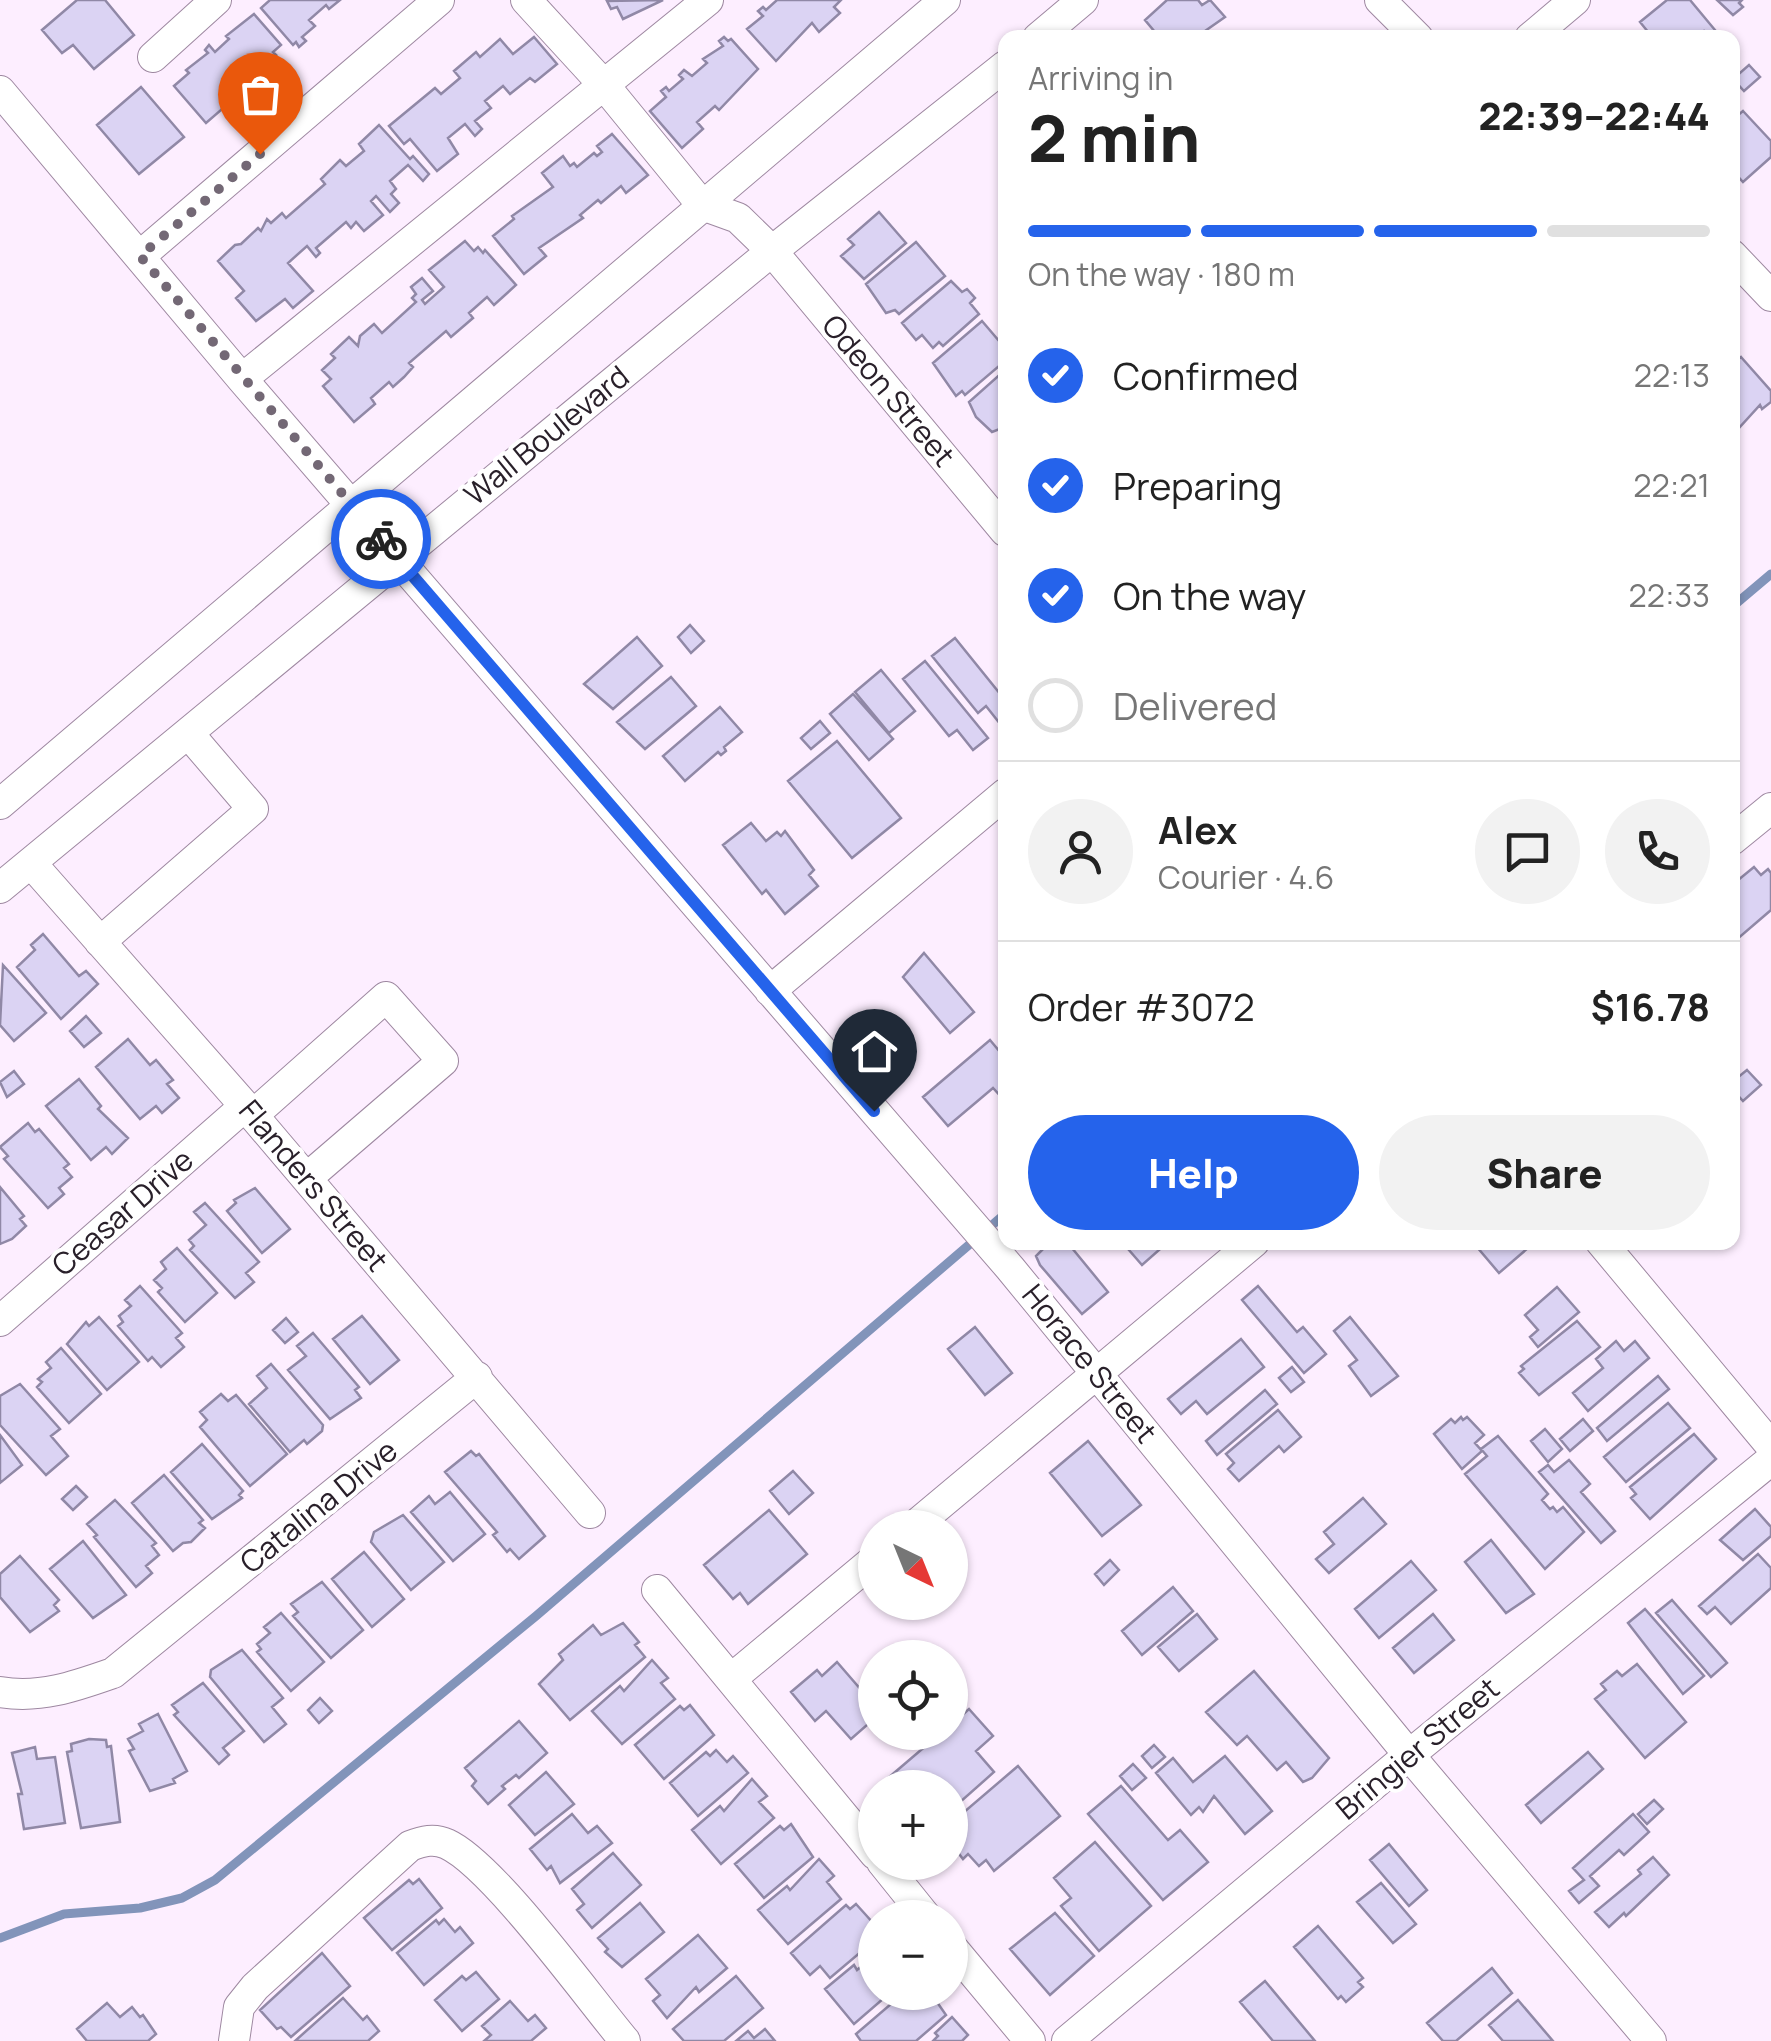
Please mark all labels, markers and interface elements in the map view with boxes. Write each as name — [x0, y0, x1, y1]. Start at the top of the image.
pin — [218, 52, 303, 155]
text: Arriving in — [1028, 56, 1173, 100]
icon: bag — [233, 67, 288, 122]
text: 22:39–22:44 — [1478, 89, 1710, 141]
text: 2 min — [1028, 93, 1200, 182]
text: On the way · 180 m — [1028, 252, 1295, 296]
street label: Odeon Street — [813, 305, 965, 475]
icon: check — [1028, 348, 1083, 403]
text: Confirmed — [1113, 349, 1299, 401]
text: 22:13 — [1634, 353, 1710, 397]
street label: Wall Boulevard — [455, 356, 637, 514]
icon: check — [1028, 458, 1083, 513]
text: Preparing — [1113, 459, 1282, 511]
text: 22:21 — [1633, 463, 1710, 507]
courier — [331, 489, 431, 589]
icon: bike — [354, 512, 409, 567]
icon: check — [1028, 568, 1083, 623]
text: On the way — [1113, 569, 1306, 621]
text: 22:33 — [1629, 573, 1710, 617]
text: Delivered — [1113, 679, 1277, 731]
button: person — [1028, 799, 1133, 904]
button: chat — [1475, 799, 1580, 904]
button: phone — [1605, 799, 1710, 904]
text: Alex — [1158, 803, 1237, 855]
text: Courier · 4.6 — [1158, 855, 1334, 899]
text: Order #3072 — [1028, 980, 1255, 1032]
text: $16.78 — [1591, 980, 1710, 1032]
pin — [832, 1009, 917, 1112]
icon: home — [847, 1024, 902, 1079]
street label: Flanders Street — [230, 1091, 398, 1279]
button: Help — [1028, 1115, 1359, 1230]
button: Share — [1379, 1115, 1710, 1230]
street label: Ceasar Drive — [43, 1139, 201, 1285]
street label: Horace Street — [1014, 1275, 1167, 1451]
street label: Catalina Drive — [231, 1430, 405, 1582]
north arrow — [858, 1510, 968, 1620]
map controls — [858, 1510, 968, 2010]
button: locate — [858, 1640, 968, 1750]
street label: Bringier Street — [1327, 1667, 1507, 1828]
button: + — [858, 1770, 968, 1880]
button: − — [858, 1900, 968, 2010]

